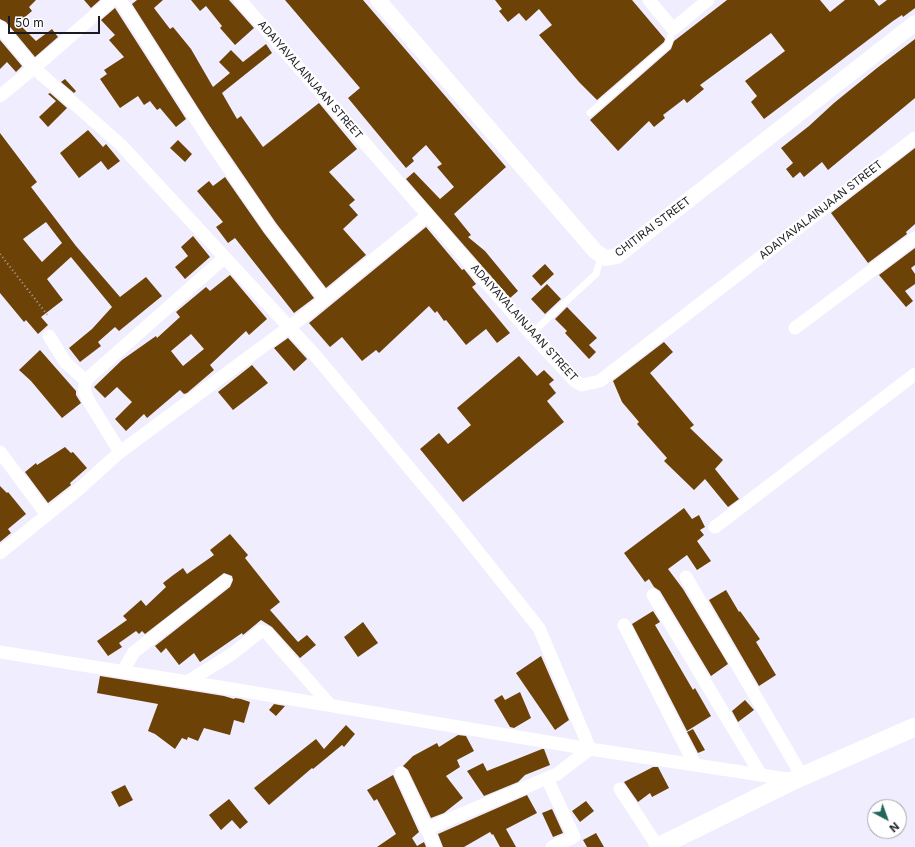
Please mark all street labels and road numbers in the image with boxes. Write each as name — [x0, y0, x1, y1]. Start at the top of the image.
street label: ADAIYAVALAINJAAN STREET — [255, 18, 365, 142]
street label: ADAIYAVALAINJAAN STREET — [757, 158, 885, 262]
street label: CHITIRAI STREET — [612, 194, 694, 260]
street label: ADAIYAVALAINJAAN STREET — [468, 262, 580, 384]

